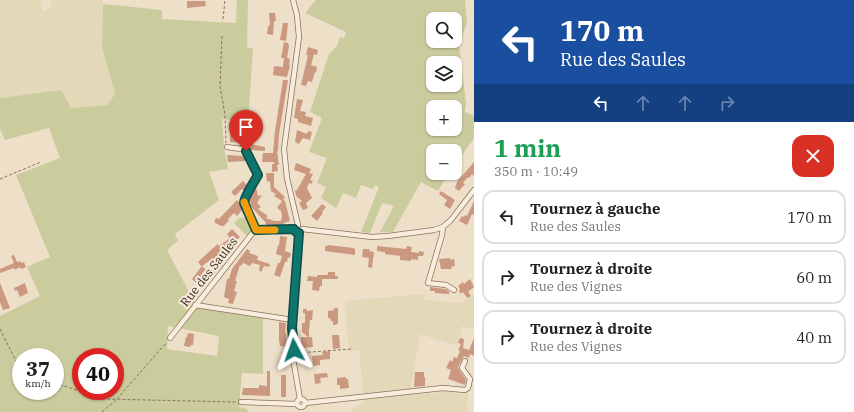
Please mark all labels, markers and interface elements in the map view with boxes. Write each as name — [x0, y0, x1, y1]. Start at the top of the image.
map controls — [426, 12, 462, 180]
button: search — [426, 12, 462, 48]
text: 170 m — [560, 12, 644, 49]
icon: left — [494, 16, 546, 68]
text: Rue des Saules — [560, 48, 686, 71]
button: layers — [426, 56, 462, 92]
icon: left — [590, 92, 612, 114]
icon: ahead — [632, 92, 654, 114]
icon: ahead — [674, 92, 696, 114]
icon: right — [716, 92, 738, 114]
button: + — [426, 100, 462, 136]
pin — [229, 110, 263, 151]
icon: arrive — [235, 116, 257, 138]
text: 1 min — [494, 132, 561, 164]
button: close — [792, 135, 834, 177]
button: − — [426, 144, 462, 180]
text: 350 m · 10:49 — [494, 163, 578, 180]
text: Tournez à gauche — [530, 199, 661, 218]
icon: left — [496, 206, 518, 228]
text: 170 m — [787, 208, 832, 227]
text: Rue des Saules — [530, 218, 621, 235]
street label: Rue des Saules — [177, 234, 240, 309]
text: Tournez à droite — [530, 259, 652, 278]
icon: right — [496, 266, 518, 288]
text: 60 m — [796, 268, 832, 287]
text: Rue des Vignes — [530, 278, 622, 295]
text: Tournez à droite — [530, 319, 652, 338]
icon: right — [496, 326, 518, 348]
text: 40 m — [796, 328, 832, 347]
position arrow — [273, 329, 315, 371]
text: Rue des Vignes — [530, 338, 622, 355]
speed limit sign: 40 — [72, 348, 124, 400]
text: 37 — [26, 355, 50, 382]
text: km/h — [25, 377, 51, 390]

